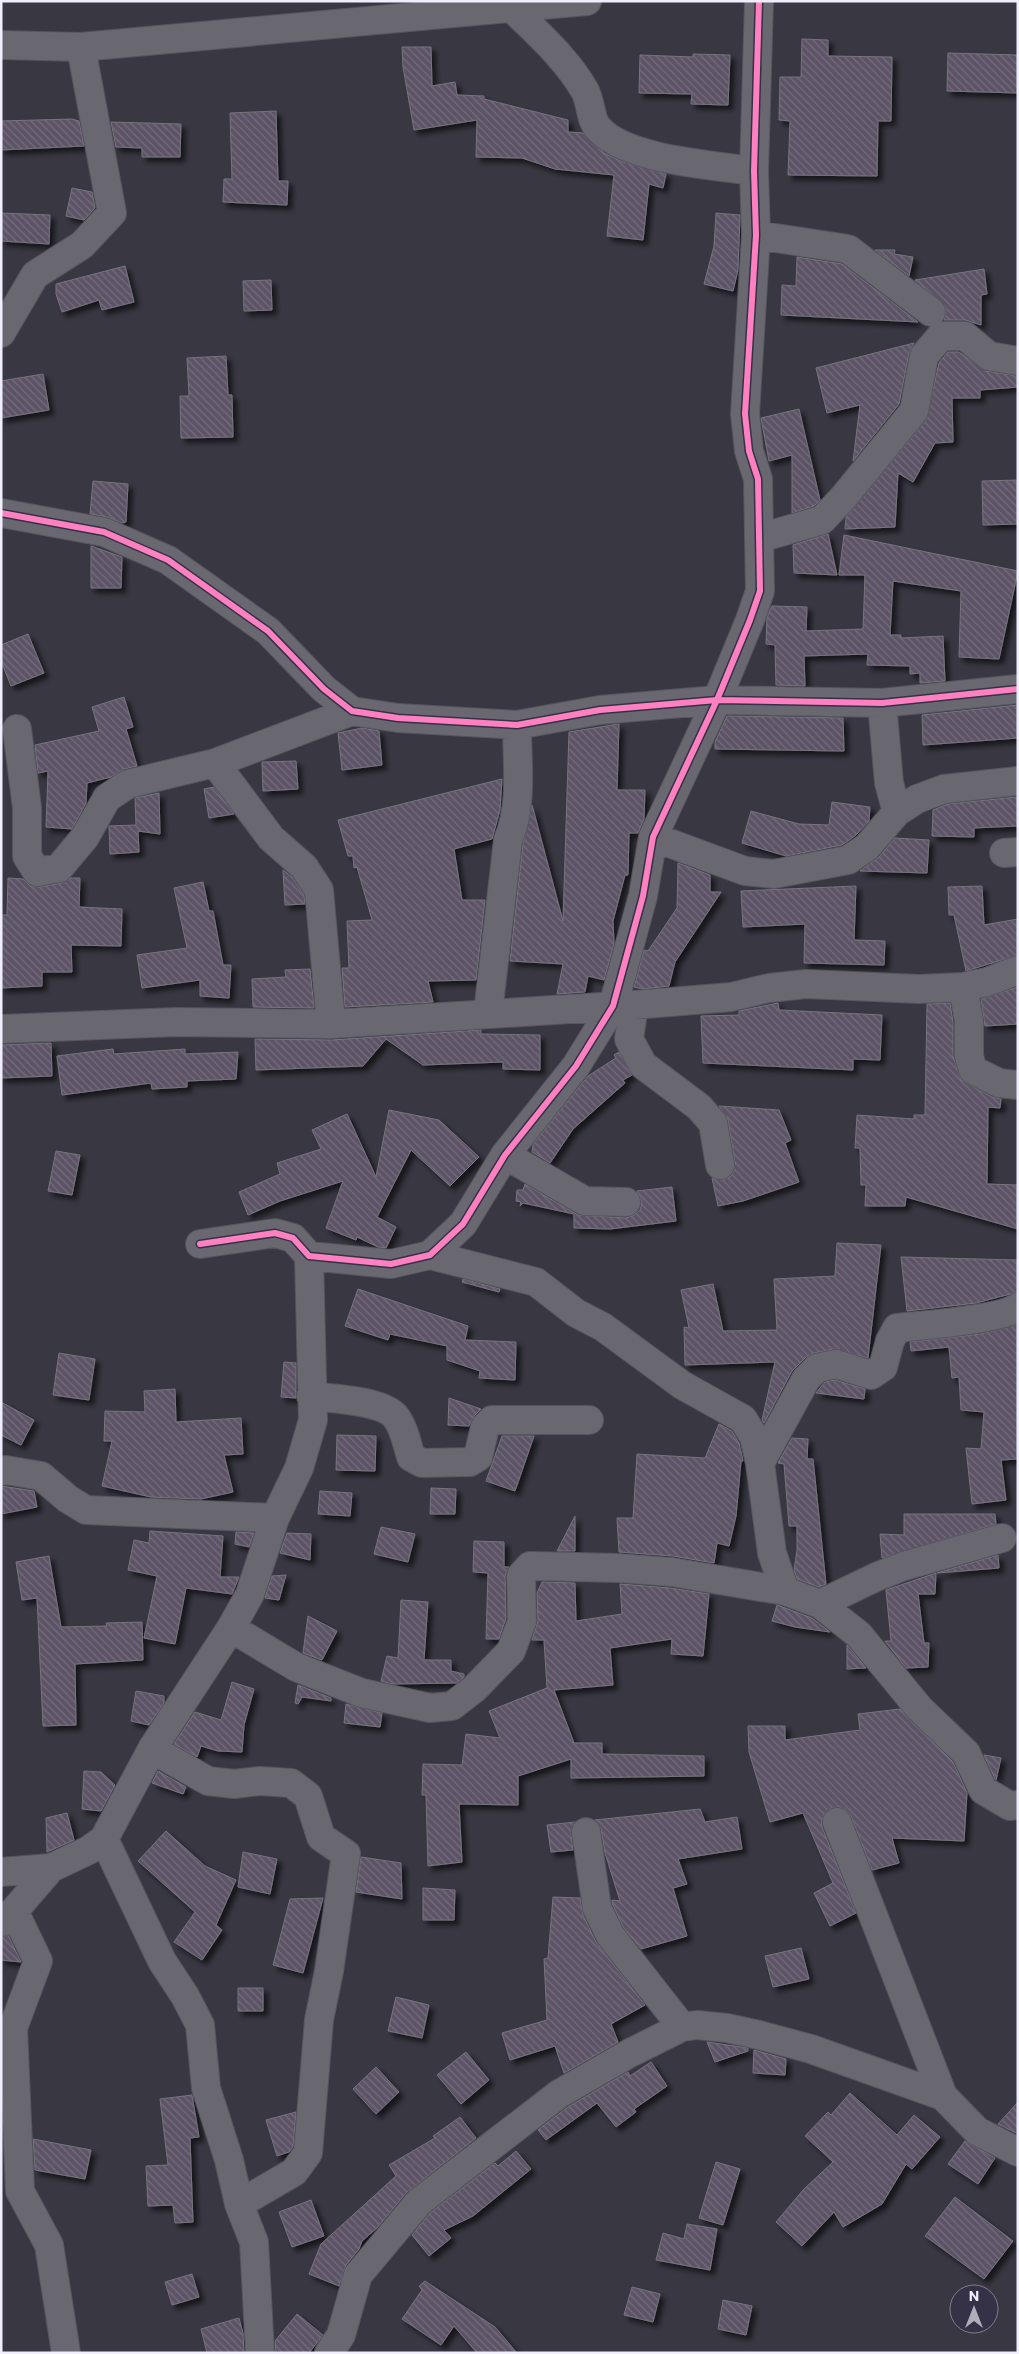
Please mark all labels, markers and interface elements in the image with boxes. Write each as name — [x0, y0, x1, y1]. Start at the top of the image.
north arrow — [949, 2284, 999, 2334]
text: N — [969, 2287, 979, 2304]

